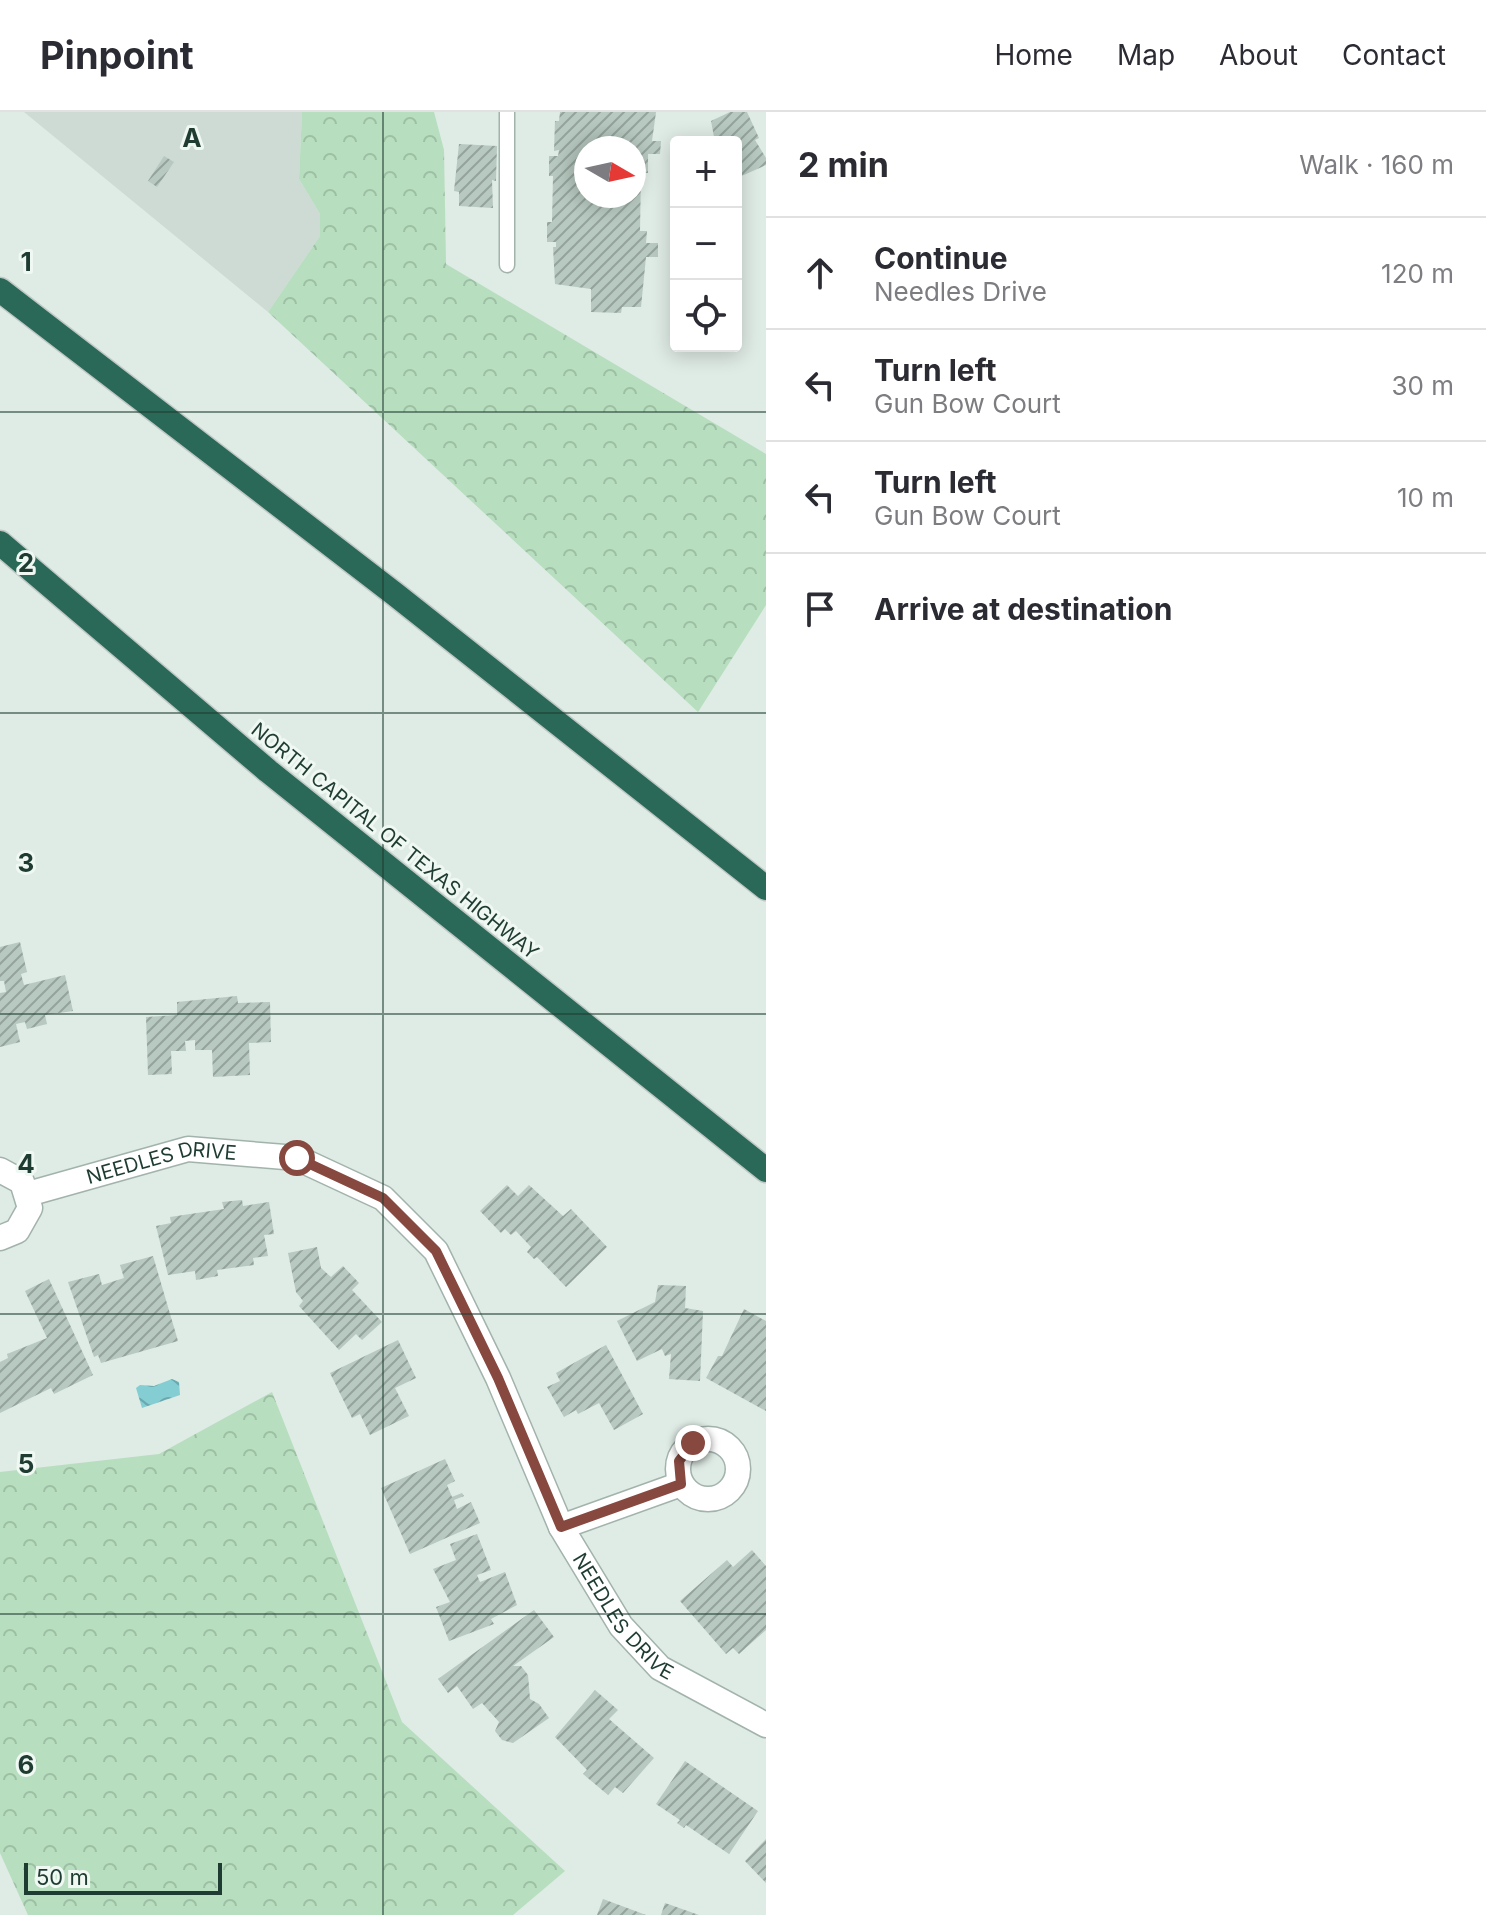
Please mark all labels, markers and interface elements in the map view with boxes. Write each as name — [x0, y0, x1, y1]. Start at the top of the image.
text: Pinpoint — [40, 32, 194, 78]
text: Home — [994, 38, 1073, 72]
text: Map — [1117, 38, 1175, 72]
text: About — [1219, 38, 1298, 72]
text: Contact — [1342, 38, 1446, 72]
text: A — [182, 122, 202, 153]
north arrow — [574, 136, 646, 208]
map controls — [670, 136, 742, 352]
button: + — [670, 136, 742, 208]
text: 2 min — [798, 144, 889, 185]
text: Walk · 160 m — [1299, 149, 1454, 180]
button: − — [670, 208, 742, 280]
text: Continue — [874, 240, 1008, 276]
text: 1 — [20, 246, 32, 277]
icon: ahead — [798, 251, 842, 295]
text: 120 m — [1381, 258, 1454, 289]
text: Needles Drive — [874, 276, 1047, 307]
button: locate — [670, 280, 742, 352]
text: Turn left — [874, 352, 996, 388]
icon: left — [798, 363, 842, 407]
text: 30 m — [1391, 370, 1454, 401]
text: Gun Bow Court — [874, 388, 1061, 419]
text: Turn left — [874, 464, 996, 500]
icon: left — [798, 475, 842, 519]
text: 10 m — [1397, 482, 1454, 513]
text: Gun Bow Court — [874, 500, 1061, 531]
text: 2 — [18, 547, 34, 578]
icon: arrive — [798, 587, 842, 631]
text: Arrive at destination — [874, 591, 1172, 627]
street label: NORTH CAPITAL OF TEXAS HIGHWAY — [246, 718, 544, 965]
text: 3 — [18, 847, 34, 878]
street label: NEEDLES DRIVE — [84, 1136, 238, 1189]
route start — [279, 1140, 315, 1176]
text: 4 — [17, 1148, 35, 1179]
route end — [675, 1425, 711, 1461]
text: 5 — [18, 1448, 34, 1479]
street label: NEEDLES DRIVE — [568, 1549, 677, 1685]
text: 6 — [18, 1749, 34, 1780]
scale bar — [24, 1859, 222, 1895]
text: 50 m — [36, 1864, 89, 1890]

